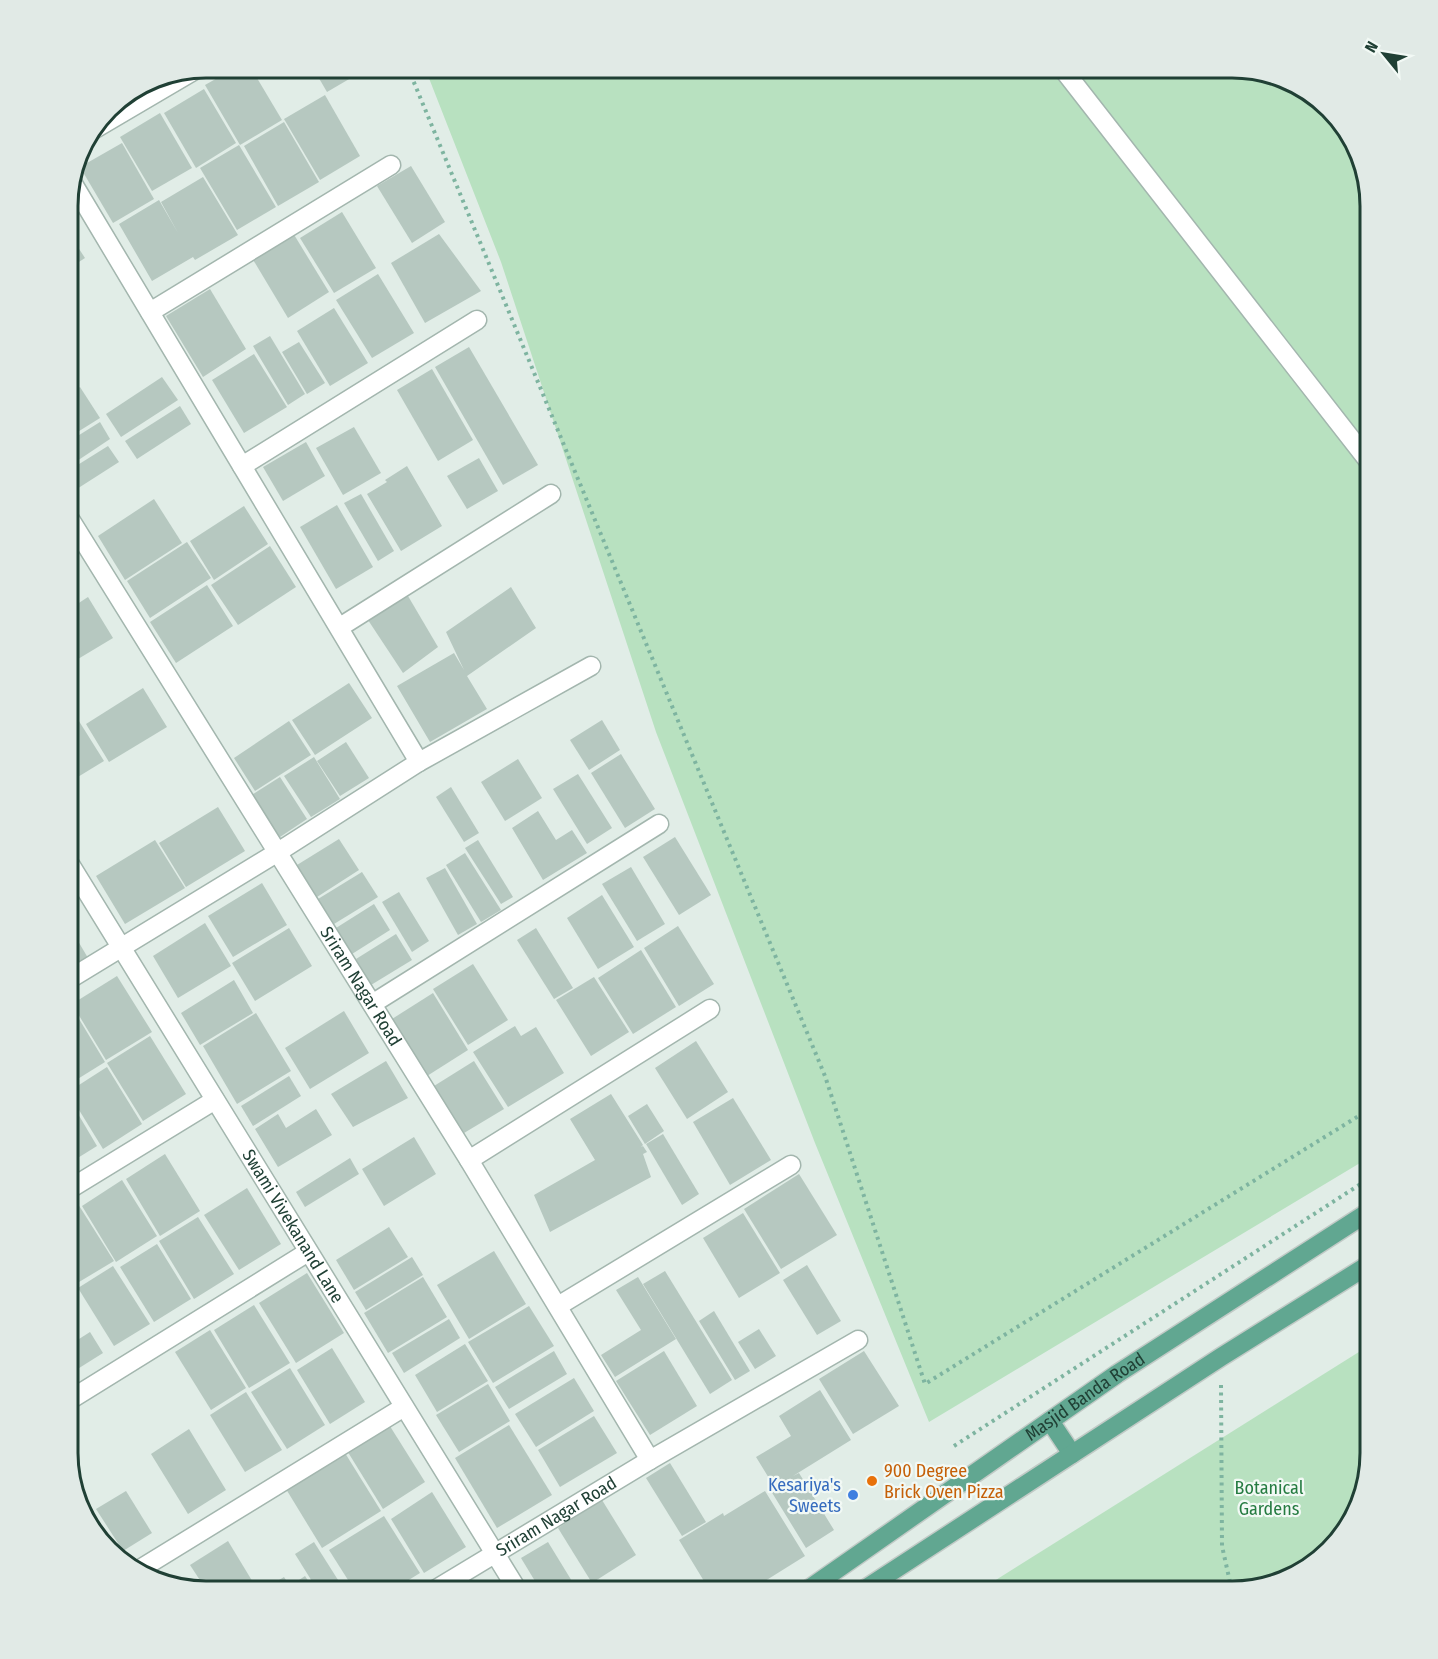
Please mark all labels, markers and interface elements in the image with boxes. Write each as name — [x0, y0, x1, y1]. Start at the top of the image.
north arrow — [1354, 24, 1414, 84]
text: N — [1361, 38, 1382, 56]
street label: Sriram Nagar Road — [315, 922, 406, 1050]
street label: Swami Vivekanand Lane — [237, 1145, 349, 1307]
street label: Masjid Banda Road — [1021, 1348, 1149, 1446]
place label: 900 Degree Brick Oven Pizza — [884, 1460, 1004, 1503]
street label: Sriram Nagar Road — [492, 1472, 621, 1561]
place label: Kesariya's Sweets — [768, 1474, 841, 1517]
marker: 900 Degree Brick Oven Pizza — [865, 1474, 879, 1488]
park label: Botanical Gardens — [1235, 1477, 1304, 1520]
marker: Kesariya's Sweets — [846, 1488, 860, 1502]

